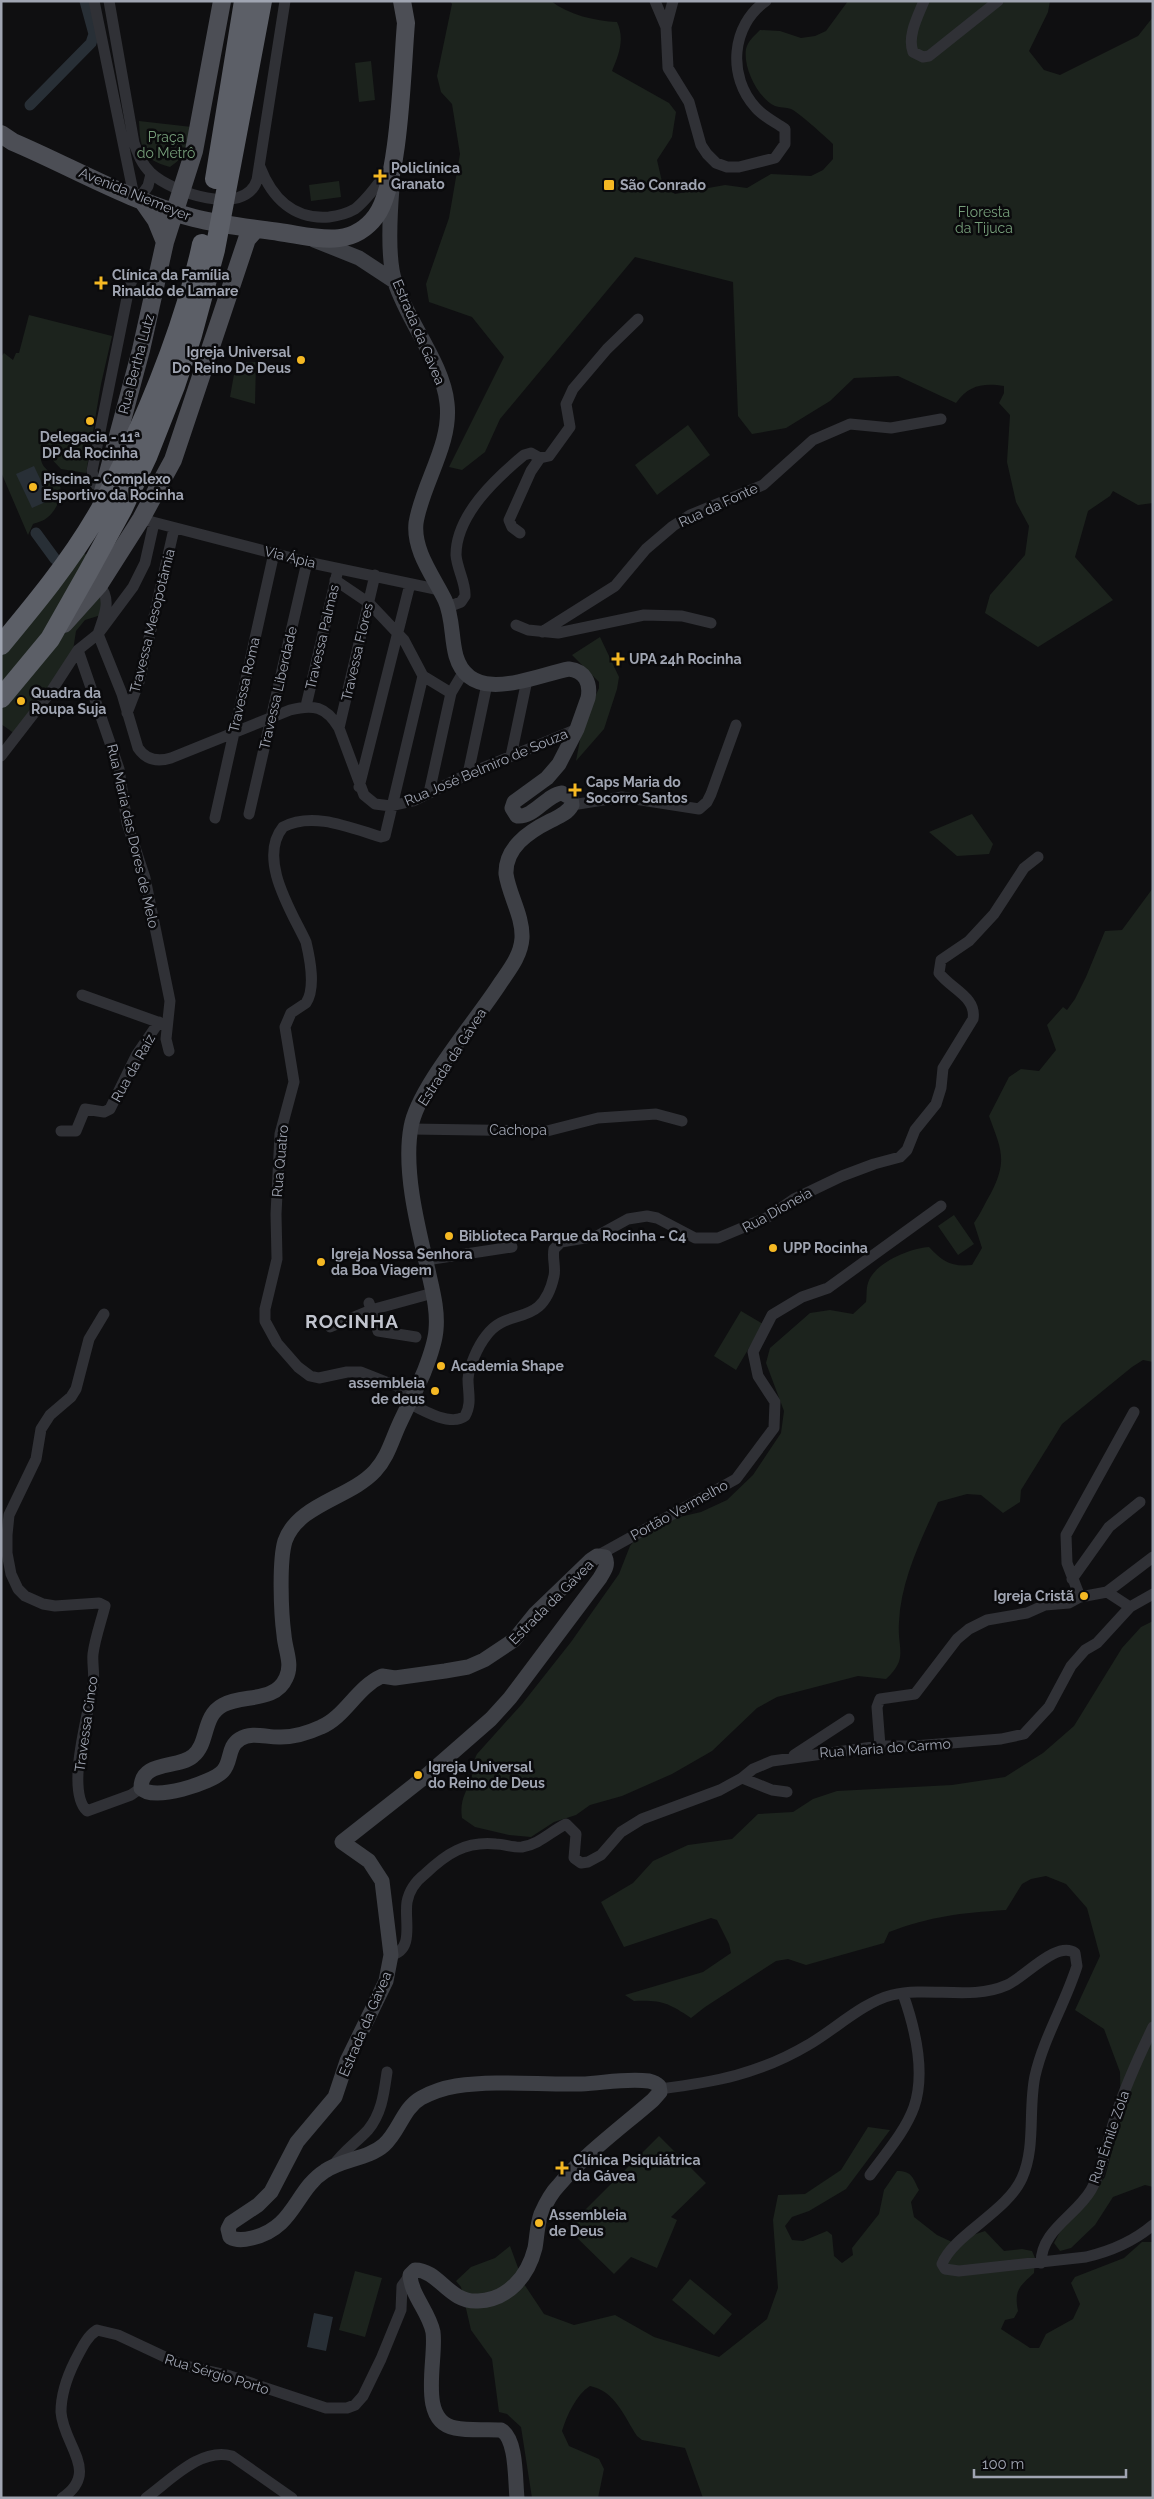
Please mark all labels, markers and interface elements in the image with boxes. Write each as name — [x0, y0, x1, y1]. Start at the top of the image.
park label: Praça do Metrô — [137, 129, 195, 161]
place label: Policlínica Granato — [391, 160, 460, 192]
street label: Avenida Niemeyer — [77, 164, 193, 224]
marker: Policlínica Granato — [373, 169, 387, 183]
place label: São Conrado — [620, 177, 706, 193]
marker: São Conrado — [602, 178, 616, 192]
park label: Floresta da Tijuca — [955, 204, 1013, 236]
place label: Clínica da Família Rinaldo de Lamare — [112, 267, 239, 299]
marker: Clínica da Família Rinaldo de Lamare — [94, 276, 108, 290]
street label: Estrada da Gávea — [390, 277, 448, 387]
street label: Rua Bertha Lutz — [115, 312, 157, 416]
place label: Igreja Universal Do Reino De Deus — [172, 344, 292, 376]
marker: Igreja Universal Do Reino De Deus — [295, 354, 307, 366]
marker: Delegacia - 11ª DP da Rocinha — [84, 415, 96, 427]
place label: Delegacia - 11ª DP da Rocinha — [40, 429, 140, 461]
place label: Piscina - Complexo Esportivo da Rocinha — [43, 471, 184, 503]
street label: Rua da Fonte — [676, 480, 760, 530]
marker: Piscina - Complexo Esportivo da Rocinha — [27, 481, 39, 493]
street label: Via Ápia — [263, 542, 317, 571]
street label: Travessa Mesopotâmia — [126, 547, 178, 695]
street label: Travessa Palmas — [302, 583, 342, 691]
street label: Travessa Flores — [338, 601, 376, 702]
street label: Travessa Liberdade — [256, 625, 300, 751]
street label: Travessa Roma — [225, 636, 263, 734]
place label: UPA 24h Rocinha — [629, 651, 742, 667]
marker: UPA 24h Rocinha — [611, 652, 625, 666]
place label: Quadra da Roupa Suja — [31, 685, 106, 717]
marker: Quadra da Roupa Suja — [15, 695, 27, 707]
street label: Rua José Belmiro de Souza — [402, 725, 570, 809]
street label: Rua Maria das Dores de Melo — [104, 742, 162, 930]
place label: Caps Maria do Socorro Santos — [586, 774, 688, 806]
marker: Caps Maria do Socorro Santos — [568, 783, 582, 797]
street label: Estrada da Gávea — [415, 1005, 489, 1109]
street label: Rua da Raíz — [108, 1031, 158, 1105]
street label: Cachopa — [489, 1122, 547, 1138]
street label: Rua Quatro — [269, 1124, 291, 1198]
street label: Rua Dioneia — [739, 1184, 815, 1236]
place label: Biblioteca Parque da Rocinha - C4 — [459, 1228, 686, 1244]
marker: Biblioteca Parque da Rocinha - C4 — [443, 1230, 455, 1242]
place label: UPP Rocinha — [783, 1240, 868, 1256]
marker: UPP Rocinha — [767, 1242, 779, 1254]
place label: Igreja Nossa Senhora da Boa Viagem — [331, 1246, 473, 1278]
marker: Igreja Nossa Senhora da Boa Viagem — [315, 1256, 327, 1268]
district label: ROCINHA — [305, 1310, 399, 1332]
place label: Academia Shape — [451, 1358, 564, 1374]
marker: Academia Shape — [435, 1360, 447, 1372]
place label: assembleia de deus — [348, 1375, 425, 1407]
marker: assembleia de deus — [429, 1385, 441, 1397]
street label: Portão Vermelho — [628, 1477, 730, 1543]
street label: Estrada da Gávea — [505, 1556, 597, 1648]
place label: Igreja Cristã — [994, 1588, 1074, 1604]
marker: Igreja Cristã — [1078, 1590, 1090, 1602]
street label: Travessa Cinco — [71, 1675, 101, 1773]
street label: Rua Maria do Carmo — [819, 1735, 951, 1761]
place label: Igreja Universal do Reino de Deus — [428, 1759, 545, 1791]
marker: Igreja Universal do Reino de Deus — [412, 1769, 424, 1781]
street label: Estrada da Gávea — [336, 1969, 394, 2079]
street label: Rua Émile Zola — [1085, 2088, 1132, 2185]
place label: Clínica Psiquiátrica da Gávea — [573, 2152, 700, 2184]
marker: Clínica Psiquiátrica da Gávea — [555, 2161, 569, 2175]
place label: Assembleia de Deus — [549, 2207, 627, 2239]
marker: Assembleia de Deus — [533, 2217, 545, 2229]
street label: Rua Sérgio Porto — [163, 2351, 271, 2397]
scale bar — [974, 2446, 1126, 2478]
text: 100 m — [982, 2455, 1024, 2473]

